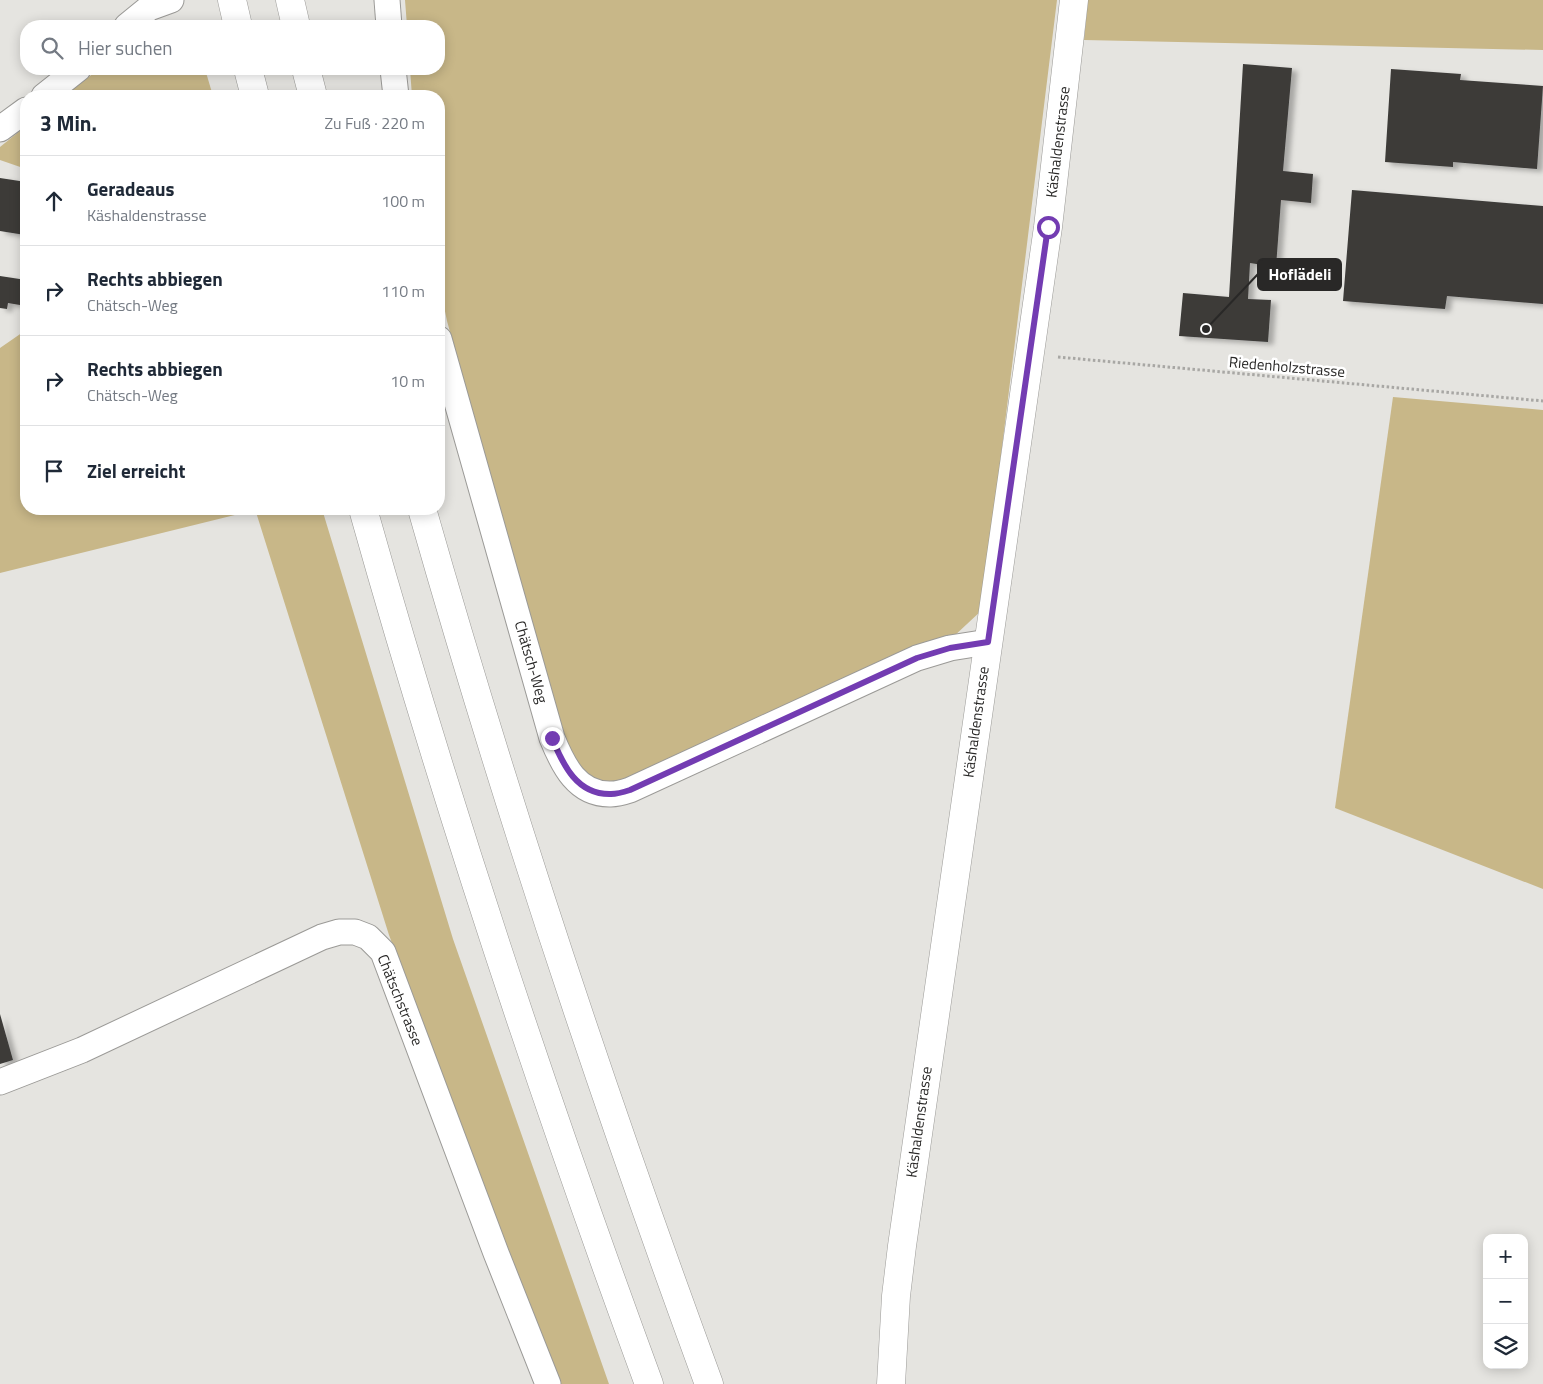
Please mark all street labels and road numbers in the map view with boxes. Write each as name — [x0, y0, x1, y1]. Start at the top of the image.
street label: Käshaldenstrasse — [1039, 85, 1076, 199]
street label: Riedenholzstrasse — [1228, 350, 1346, 383]
street label: Chätsch-Weg — [509, 618, 554, 706]
street label: Käshaldenstrasse — [956, 665, 995, 779]
street label: Chätschstrasse — [372, 951, 429, 1049]
street label: Käshaldenstrasse — [899, 1065, 938, 1179]

